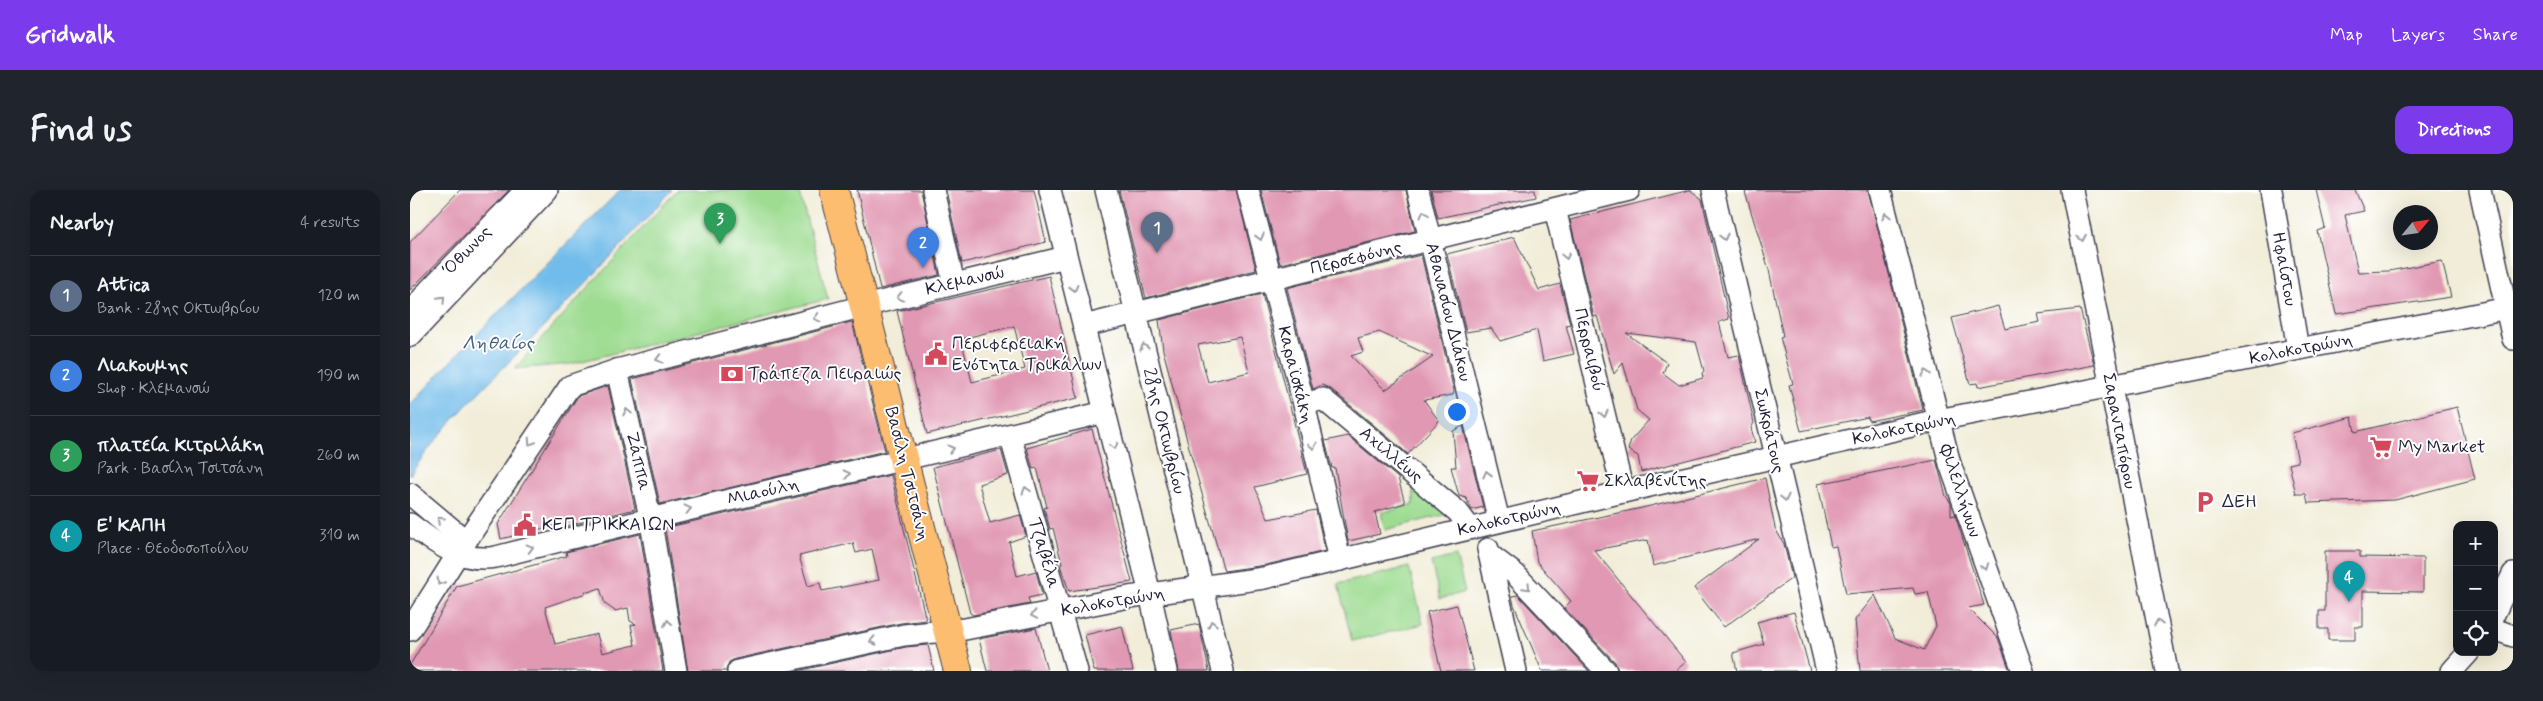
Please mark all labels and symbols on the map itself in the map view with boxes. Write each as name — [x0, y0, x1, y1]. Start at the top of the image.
pin: 3 — [704, 203, 736, 244]
north arrow — [2393, 205, 2438, 250]
one-way arrow — [1419, 209, 1430, 218]
one-way arrow — [1881, 211, 1892, 220]
pin: 1 — [1141, 212, 1173, 253]
street label: Όθωνος — [437, 220, 497, 281]
pin: 2 — [907, 227, 939, 268]
street label: Ηφαίστου — [2266, 230, 2302, 308]
one-way arrow — [1254, 233, 1265, 242]
one-way arrow — [1718, 233, 1729, 242]
one-way arrow — [2076, 233, 2086, 242]
street label: Περσεφόνης — [1308, 235, 1404, 281]
street label: Αθανασίου Διάκου — [1419, 240, 1477, 384]
one-way arrow — [1560, 251, 1571, 260]
street label: Κλεμανσώ — [923, 260, 1007, 302]
one-way arrow — [1068, 284, 1079, 293]
one-way arrow — [895, 291, 904, 302]
one-way arrow — [436, 296, 445, 305]
street label: Περραιβού — [1568, 306, 1610, 394]
one-way arrow — [812, 312, 821, 323]
street label: Καραϊσκάκη — [1271, 324, 1319, 426]
street label: Κολοκοτρώνη — [2247, 327, 2355, 371]
water label: Ληθαίος — [462, 331, 536, 356]
place label: Περιφερειακή Ενότητα Τρικάλων — [952, 332, 1102, 377]
public building icon: Περιφερειακή Ενότητα Τρικάλων — [923, 341, 949, 367]
one-way arrow — [1139, 342, 1150, 351]
one-way arrow — [655, 353, 664, 364]
bank icon: Τράπεζα Πειραιώς — [719, 361, 745, 387]
place label: Τράπεζα Πειραιώς — [748, 362, 902, 386]
street label: 28ης Οκτωβρίου — [1137, 365, 1191, 497]
one-way arrow — [1921, 369, 1932, 378]
street label: Σαρανταπόρου — [2096, 371, 2142, 491]
street label: Σωκράτους — [1748, 386, 1790, 476]
your location — [1444, 399, 1470, 425]
street label: Βασίλη Τσιτσάνη — [879, 404, 935, 544]
street label: Κολοκοτρώνη — [1850, 406, 1958, 452]
one-way arrow — [622, 407, 632, 416]
one-way arrow — [1598, 410, 1609, 419]
street label: Αχιλλέως — [1354, 421, 1429, 489]
street label: Ζάππα — [620, 429, 656, 493]
supermarket icon: My Market — [2368, 434, 2394, 460]
place label: My Market — [2398, 435, 2486, 459]
one-way arrow — [527, 437, 537, 446]
street label: Φιλελλήνων — [1933, 440, 1986, 541]
one-way arrow — [1108, 441, 1118, 449]
one-way arrow — [1307, 441, 1318, 450]
one-way arrow — [946, 444, 955, 455]
supermarket icon: Σκλαβενίτης — [1575, 468, 1601, 494]
one-way arrow — [842, 469, 851, 479]
one-way arrow — [1482, 469, 1493, 478]
place label: Σκλαβενίτης — [1604, 469, 1707, 493]
street label: Μιαούλη — [725, 472, 801, 512]
one-way arrow — [1021, 486, 1031, 494]
parking icon: ΔΕΗ — [2192, 489, 2218, 515]
place label: ΔΕΗ — [2222, 490, 2257, 514]
one-way arrow — [1779, 493, 1790, 502]
street label: Κολοκοτρώνη — [1455, 496, 1563, 542]
one-way arrow — [683, 504, 692, 515]
public building icon: ΚΕΠ ΤΡΙΚΚΑΙΩΝ — [512, 512, 538, 538]
place label: ΚΕΠ ΤΡΙΚΚΑΙΩΝ — [542, 513, 674, 537]
street label: Τζαβέλα — [1022, 515, 1066, 591]
one-way arrow — [437, 517, 446, 526]
one-way arrow — [526, 544, 534, 554]
pin: 4 — [2333, 561, 2365, 602]
one-way arrow — [1979, 562, 1989, 571]
one-way arrow — [436, 577, 446, 586]
street label: Κολοκοτρώνη — [1059, 581, 1167, 623]
one-way arrow — [1521, 581, 1530, 590]
one-way arrow — [1029, 610, 1038, 620]
one-way arrow — [663, 619, 673, 627]
one-way arrow — [1207, 619, 1218, 628]
one-way arrow — [2153, 619, 2163, 628]
one-way arrow — [869, 635, 878, 646]

